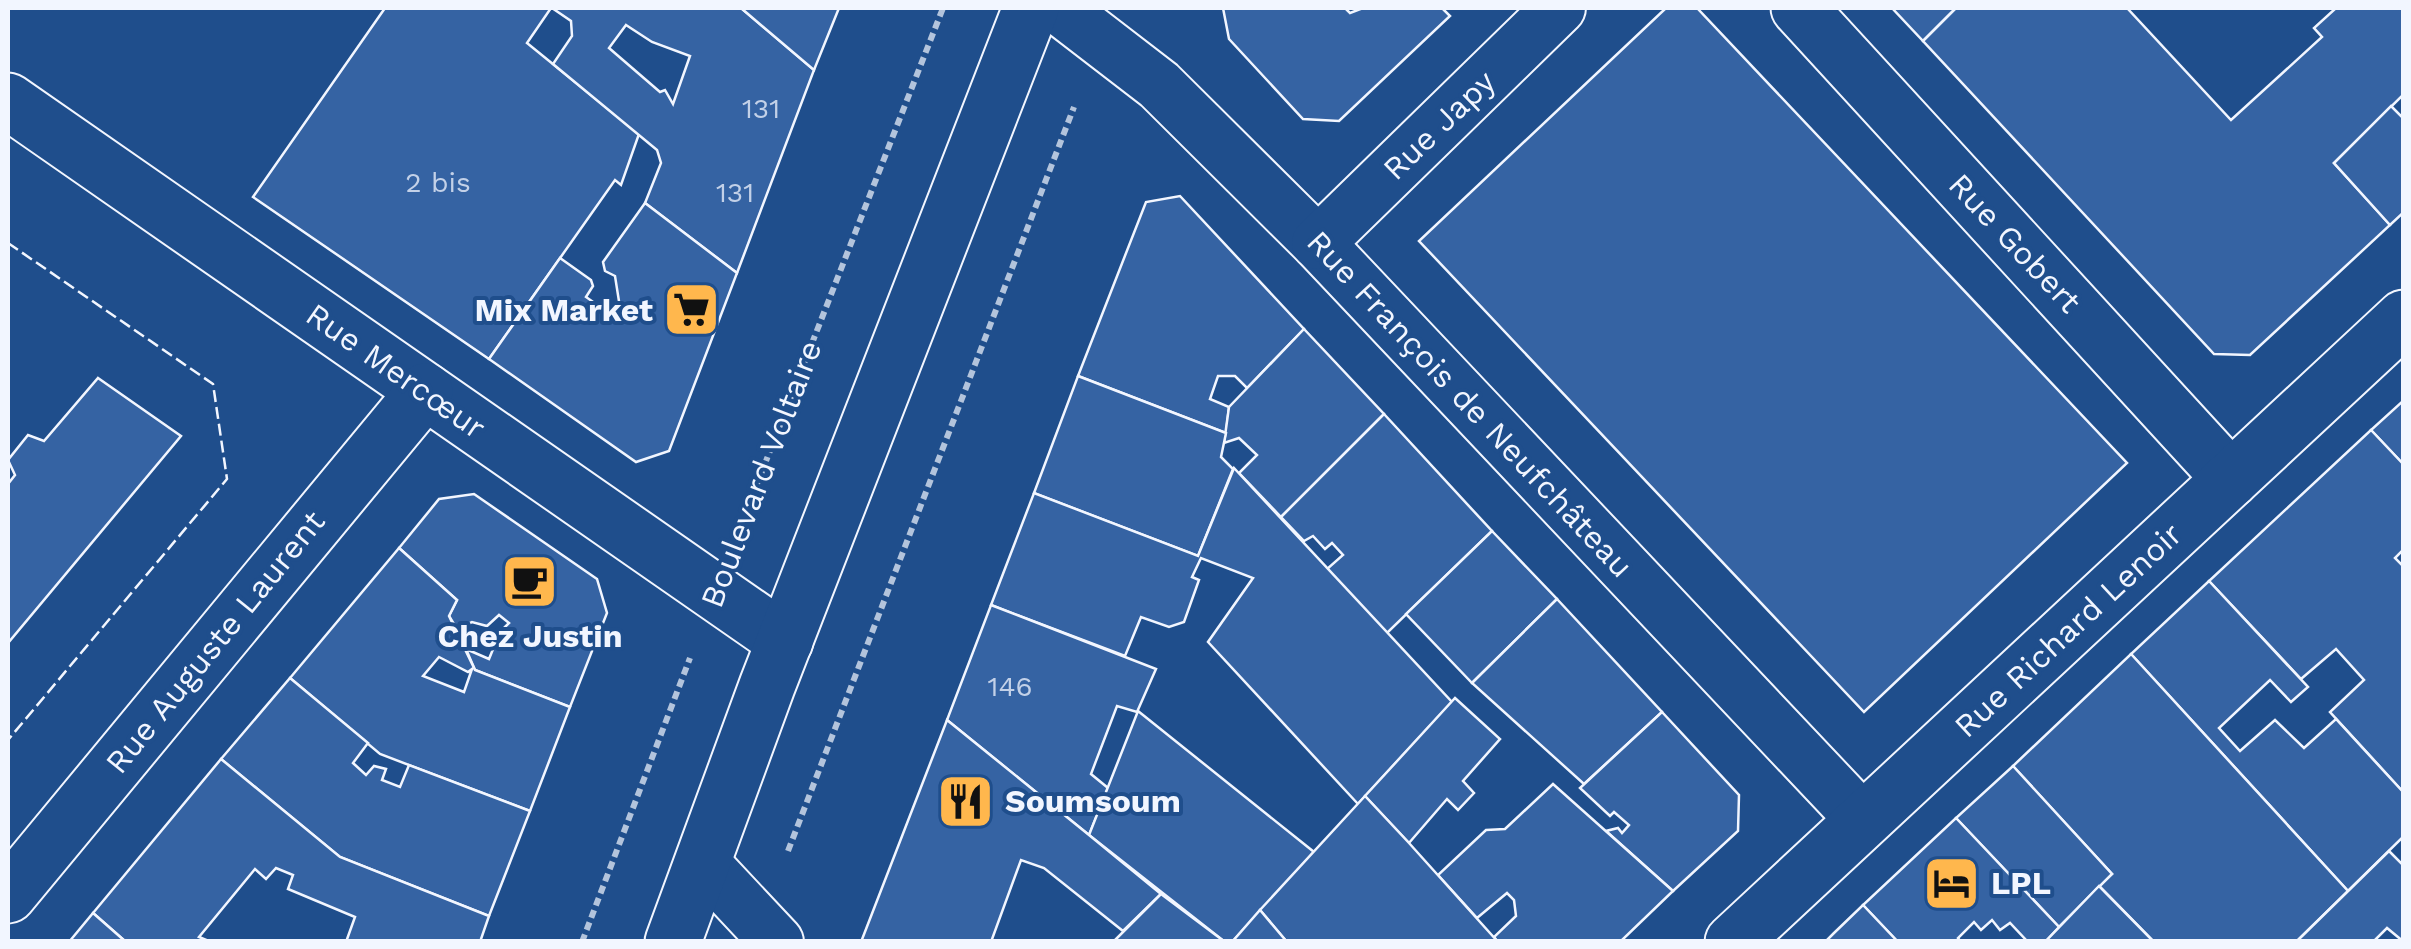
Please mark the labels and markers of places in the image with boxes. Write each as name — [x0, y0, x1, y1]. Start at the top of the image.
supermarket icon: Mix Market — [662, 280, 722, 340]
place label: Mix Market — [475, 291, 653, 329]
cafe icon: Chez Justin — [500, 552, 560, 612]
place label: Chez Justin — [438, 617, 623, 655]
restaurant icon: Soumsoum — [936, 771, 996, 831]
place label: Soumsoum — [1005, 782, 1181, 820]
hotel icon: LPL — [1922, 853, 1982, 913]
place label: LPL — [1991, 864, 2051, 902]

